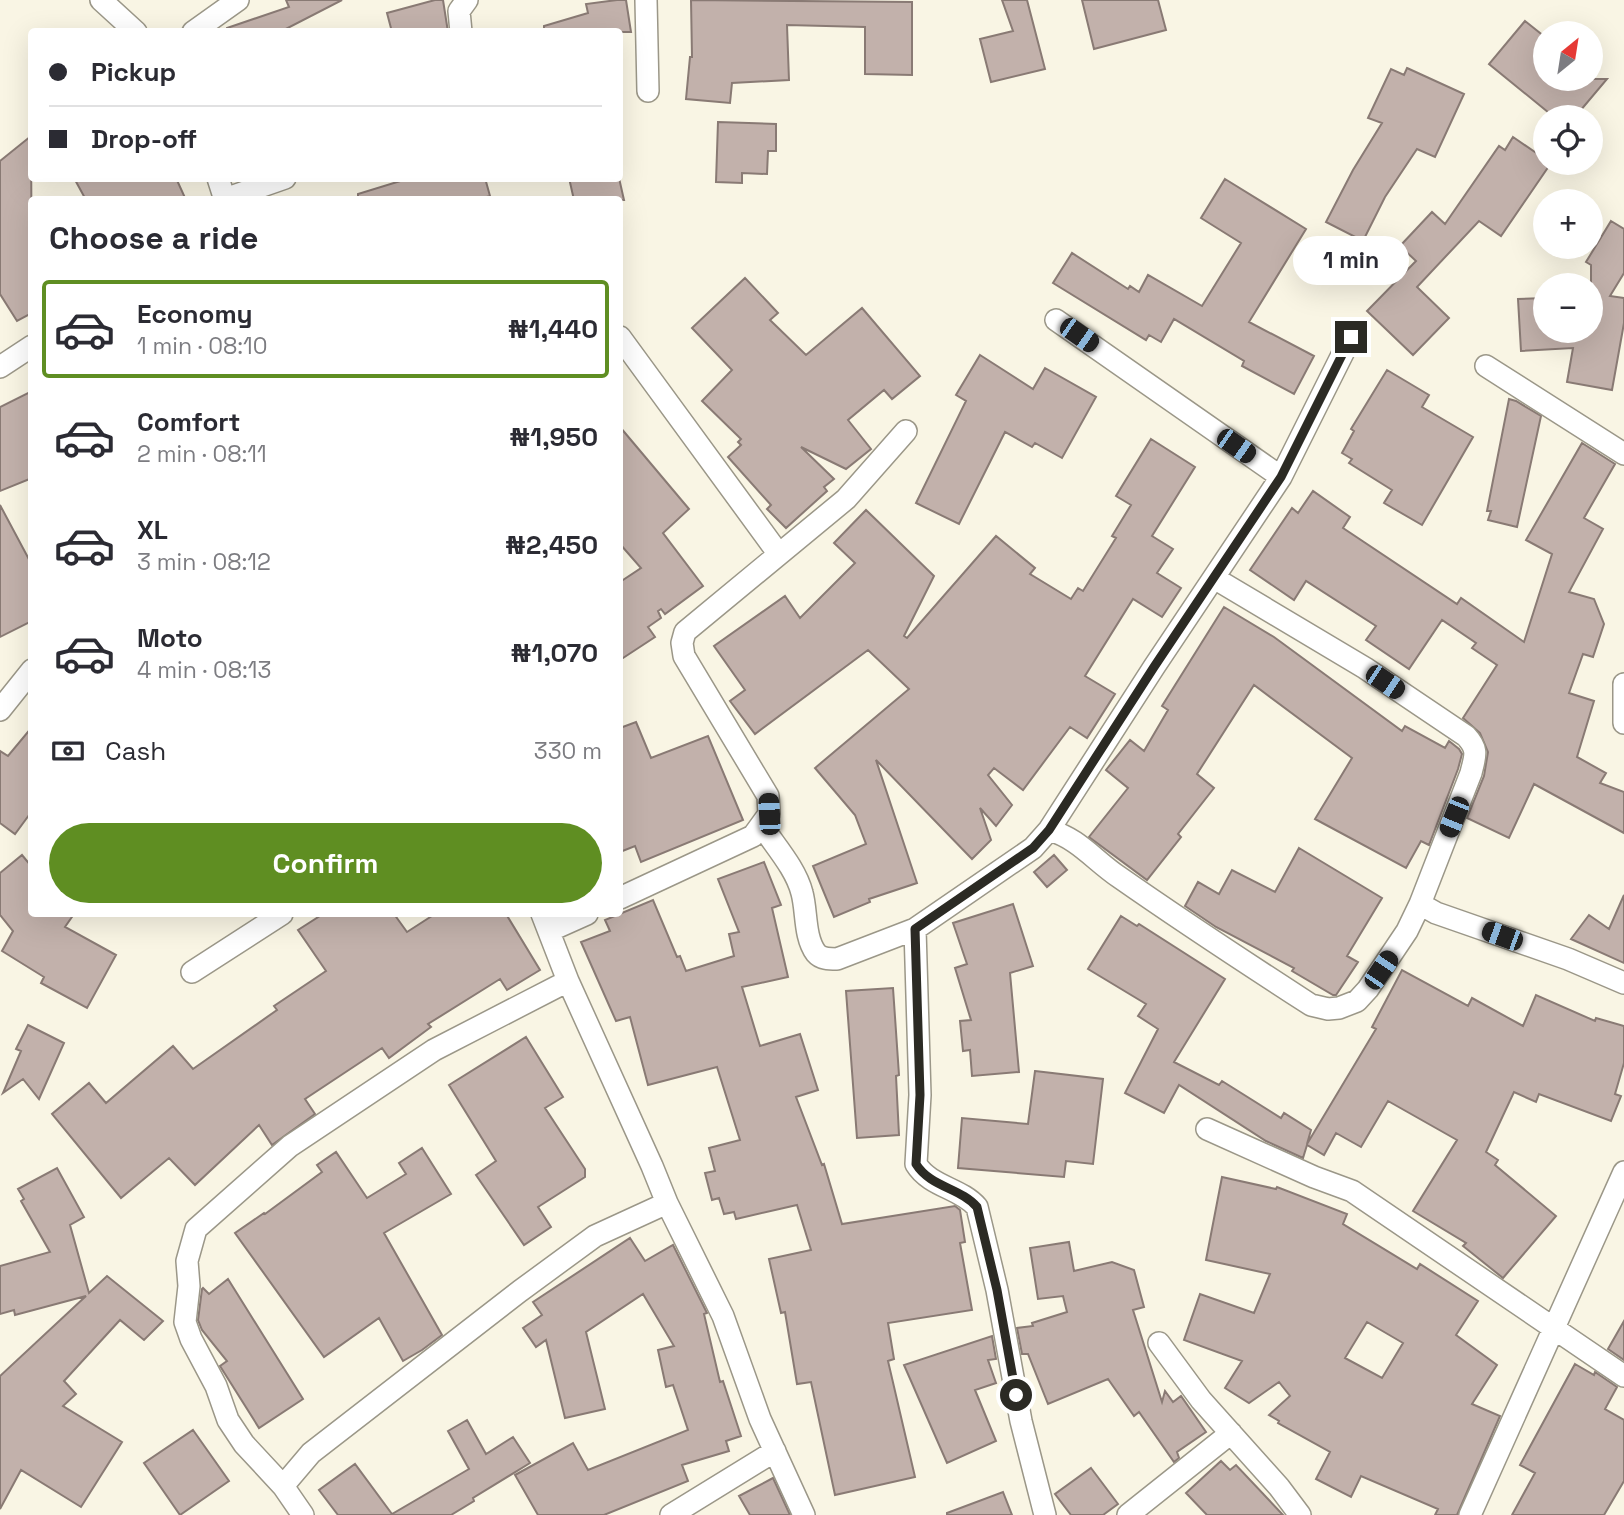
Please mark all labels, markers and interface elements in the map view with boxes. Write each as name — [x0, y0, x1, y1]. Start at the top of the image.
north arrow — [1533, 21, 1603, 91]
map controls — [1533, 21, 1603, 343]
text: Pickup — [91, 55, 176, 89]
button: locate — [1533, 105, 1603, 175]
text: Drop-off — [91, 122, 197, 156]
button: + — [1533, 189, 1603, 259]
text: Choose a ride — [49, 218, 259, 258]
callout: 1 min — [1293, 236, 1409, 284]
text: 1 min — [1323, 245, 1379, 275]
button: − — [1533, 273, 1603, 343]
text: Economy — [137, 297, 253, 331]
icon: car — [53, 298, 116, 361]
text: ₦1,440 — [508, 312, 598, 346]
car — [1056, 314, 1103, 356]
route end — [1335, 321, 1367, 353]
text: 1 min · 08:10 — [137, 331, 267, 361]
text: Comfort — [137, 405, 240, 439]
icon: car — [53, 406, 116, 469]
text: ₦1,950 — [509, 420, 598, 454]
car — [1213, 425, 1260, 467]
text: 2 min · 08:11 — [137, 439, 267, 469]
text: XL — [137, 513, 168, 547]
icon: car — [53, 514, 116, 577]
text: ₦2,450 — [505, 528, 598, 562]
text: 3 min · 08:12 — [137, 547, 271, 577]
text: Moto — [137, 621, 203, 655]
icon: car — [53, 622, 116, 685]
text: ₦1,070 — [510, 636, 598, 670]
text: 4 min · 08:13 — [137, 655, 271, 685]
car — [1362, 662, 1409, 702]
icon: cash — [49, 732, 87, 770]
text: Cash — [105, 734, 166, 768]
text: 330 m — [534, 736, 602, 766]
car — [758, 792, 781, 836]
car — [1437, 794, 1472, 840]
button: Confirm — [49, 823, 602, 903]
car — [1479, 919, 1526, 953]
car — [1361, 947, 1402, 993]
route start — [1000, 1379, 1032, 1411]

